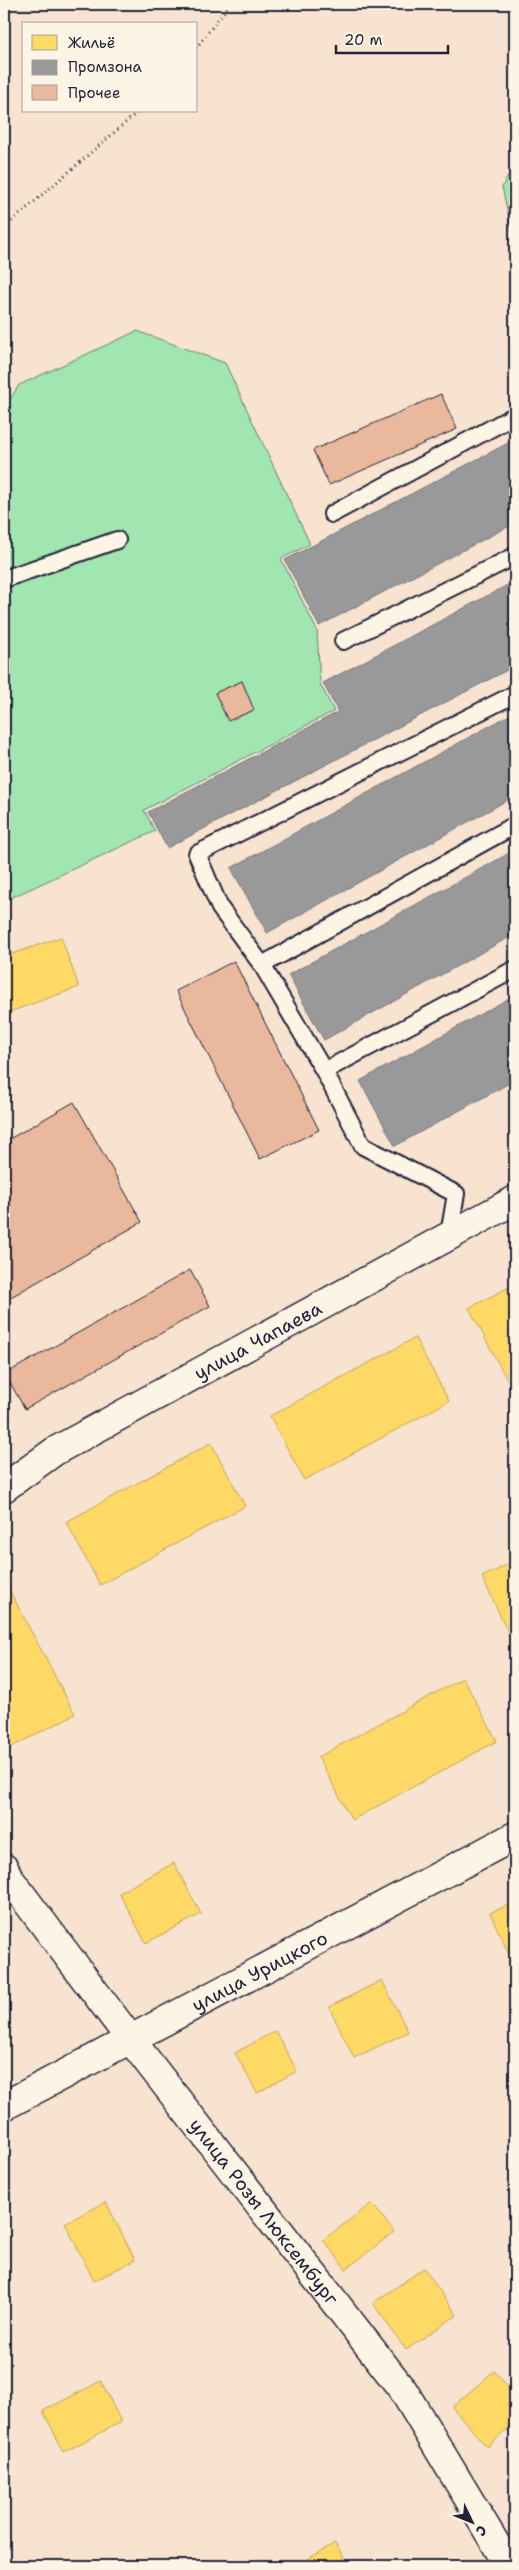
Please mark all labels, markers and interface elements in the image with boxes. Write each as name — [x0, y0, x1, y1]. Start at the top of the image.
legend — [22, 22, 198, 112]
scale bar — [336, 22, 449, 54]
text: 20 m — [344, 30, 383, 50]
text: Жильё — [68, 33, 115, 53]
text: Промзона — [68, 57, 143, 77]
text: Прочее — [68, 83, 120, 103]
street label: улица Чапаева — [190, 1296, 327, 1386]
street label: улица Урицкого — [188, 1925, 332, 2018]
street label: улица Розы Люксембург — [183, 2113, 344, 2311]
north arrow — [446, 2498, 496, 2548]
text: С — [472, 2522, 491, 2540]

